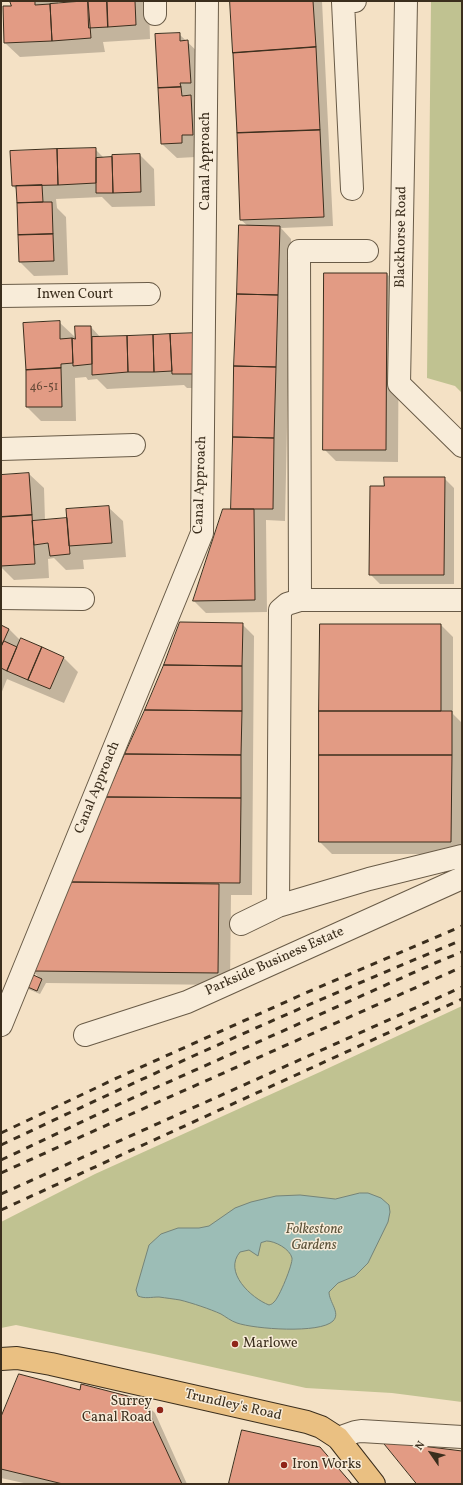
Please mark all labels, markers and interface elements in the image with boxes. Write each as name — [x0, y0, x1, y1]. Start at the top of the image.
street label: Canal Approach — [198, 112, 214, 210]
street label: Blackhorse Road — [393, 186, 411, 288]
street label: Inwen Court — [37, 287, 113, 303]
house number: 46-51 — [30, 381, 58, 395]
street label: Canal Approach — [191, 436, 211, 534]
street label: Canal Approach — [72, 739, 124, 837]
street label: Parkside Business Estate — [203, 924, 347, 1000]
park label: Folkestone Gardens — [286, 1222, 342, 1254]
place label: Marlowe — [243, 1336, 298, 1352]
marker: Marlowe — [230, 1339, 240, 1349]
street label: Trundley's Road — [183, 1387, 283, 1425]
place label: Surrey Canal Road — [82, 1394, 152, 1426]
marker: Surrey Canal Road — [155, 1405, 165, 1415]
north arrow — [411, 1433, 451, 1473]
text: N — [412, 1439, 429, 1454]
place label: Iron Works — [292, 1457, 361, 1473]
marker: Iron Works — [279, 1460, 289, 1470]

